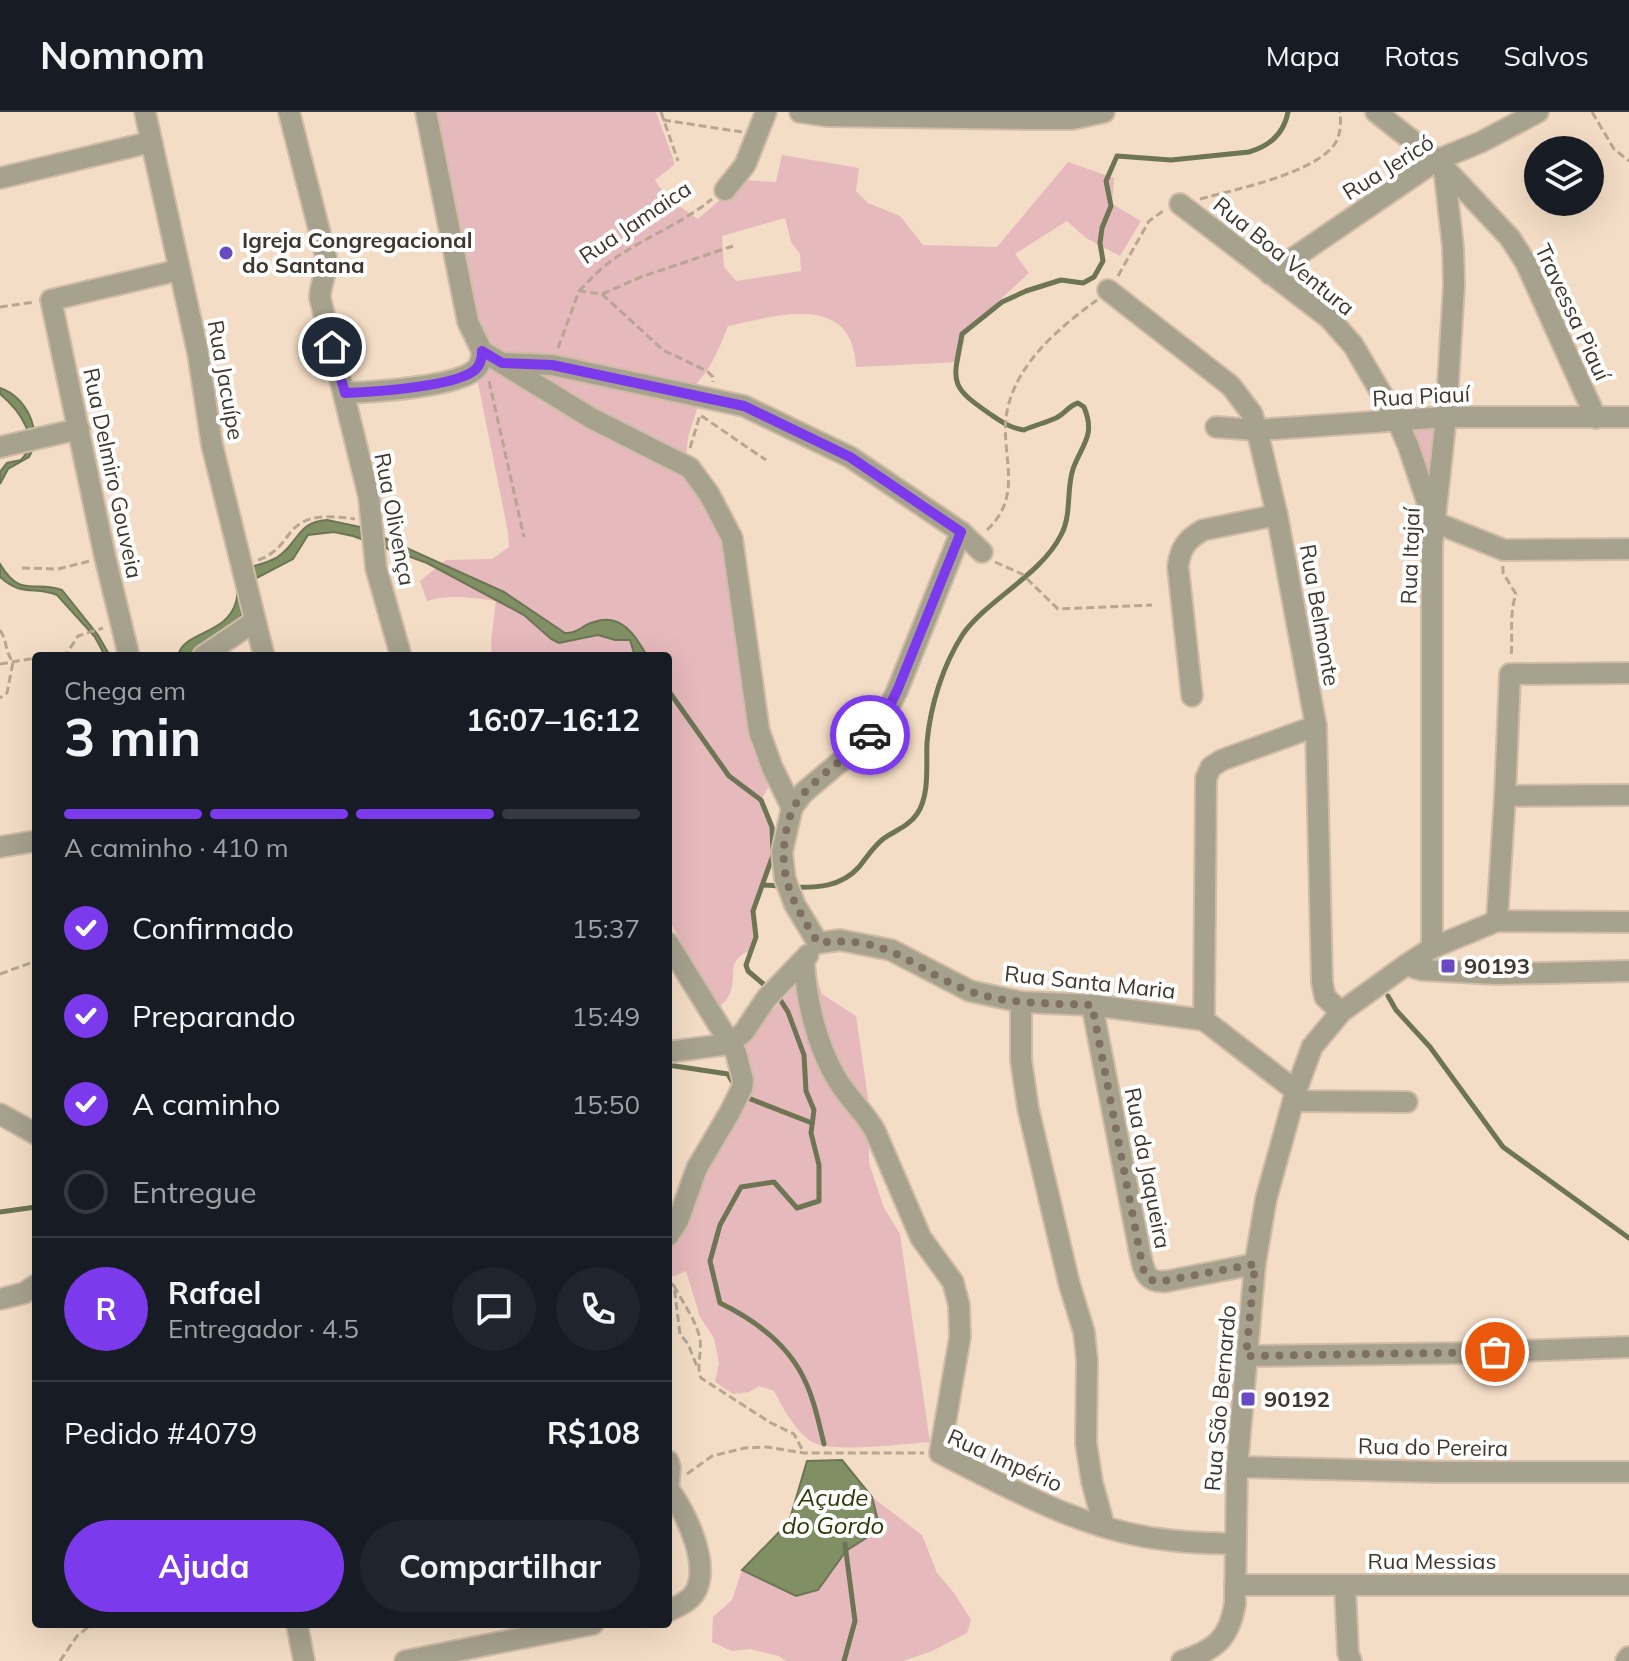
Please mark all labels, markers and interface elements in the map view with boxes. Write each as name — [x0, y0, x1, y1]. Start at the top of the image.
text: Nomnom — [40, 31, 205, 79]
text: Mapa — [1266, 38, 1340, 73]
text: Rotas — [1384, 38, 1460, 73]
text: Salvos — [1504, 38, 1589, 73]
street label: Rua Jericó — [1337, 128, 1439, 206]
map controls — [1524, 136, 1604, 216]
button: layers — [1524, 136, 1604, 216]
street label: Rua Jamaica — [574, 174, 696, 270]
street label: Rua Boa Ventura — [1208, 190, 1360, 322]
place label: Igreja Congregacional do Santana — [242, 226, 473, 279]
street label: Travessa Piauí — [1529, 239, 1618, 386]
marker: Igreja Congregacional do Santana — [217, 244, 235, 262]
pin — [298, 313, 366, 381]
street label: Rua Jacuípe — [202, 318, 250, 442]
icon: home — [310, 325, 354, 369]
street label: Rua Delmiro Gouveia — [77, 365, 149, 581]
street label: Rua Piauí — [1372, 379, 1472, 413]
street label: Rua Olivença — [368, 450, 422, 588]
street label: Rua Itajaí — [1394, 505, 1426, 605]
street label: Rua Belmonte — [1294, 542, 1346, 688]
text: Chega em — [64, 674, 186, 707]
courier — [830, 695, 910, 775]
text: 16:07–16:12 — [466, 701, 640, 739]
text: 3 min — [64, 704, 201, 769]
icon: car — [848, 713, 892, 757]
text: A caminho · 410 m — [64, 831, 289, 864]
icon: check — [64, 906, 108, 950]
text: Confirmado — [132, 909, 294, 947]
text: 15:37 — [572, 912, 640, 945]
place label: 90193 — [1464, 952, 1530, 980]
marker: 90193 — [1439, 957, 1457, 975]
street label: Rua Santa Maria — [1003, 959, 1177, 1005]
icon: check — [64, 994, 108, 1038]
text: Preparando — [132, 997, 296, 1035]
text: 15:49 — [572, 1000, 640, 1033]
icon: check — [64, 1082, 108, 1126]
text: A caminho — [132, 1085, 280, 1123]
street label: Rua da Jaqueira — [1119, 1085, 1177, 1251]
text: 15:50 — [572, 1088, 640, 1121]
text: Entregue — [132, 1173, 256, 1211]
button: chat — [452, 1267, 536, 1351]
button: phone — [556, 1267, 640, 1351]
text: Rafael — [168, 1274, 261, 1312]
text: R — [95, 1290, 117, 1328]
street label: Rua São Bernardo — [1198, 1304, 1242, 1492]
text: Entregador · 4.5 — [168, 1312, 359, 1345]
pin — [1461, 1318, 1529, 1386]
icon: bag — [1473, 1330, 1517, 1374]
place label: 90192 — [1264, 1385, 1330, 1413]
marker: 90192 — [1239, 1390, 1257, 1408]
text: Pedido #4079 — [64, 1414, 257, 1452]
text: R$108 — [547, 1414, 640, 1452]
street label: Rua Império — [943, 1422, 1067, 1498]
street label: Rua do Pereira — [1358, 1432, 1508, 1462]
water label: Açude do Gordo — [782, 1482, 884, 1540]
button: Ajuda — [64, 1520, 344, 1612]
button: Compartilhar — [360, 1520, 640, 1612]
street label: Rua Messias — [1368, 1547, 1496, 1575]

